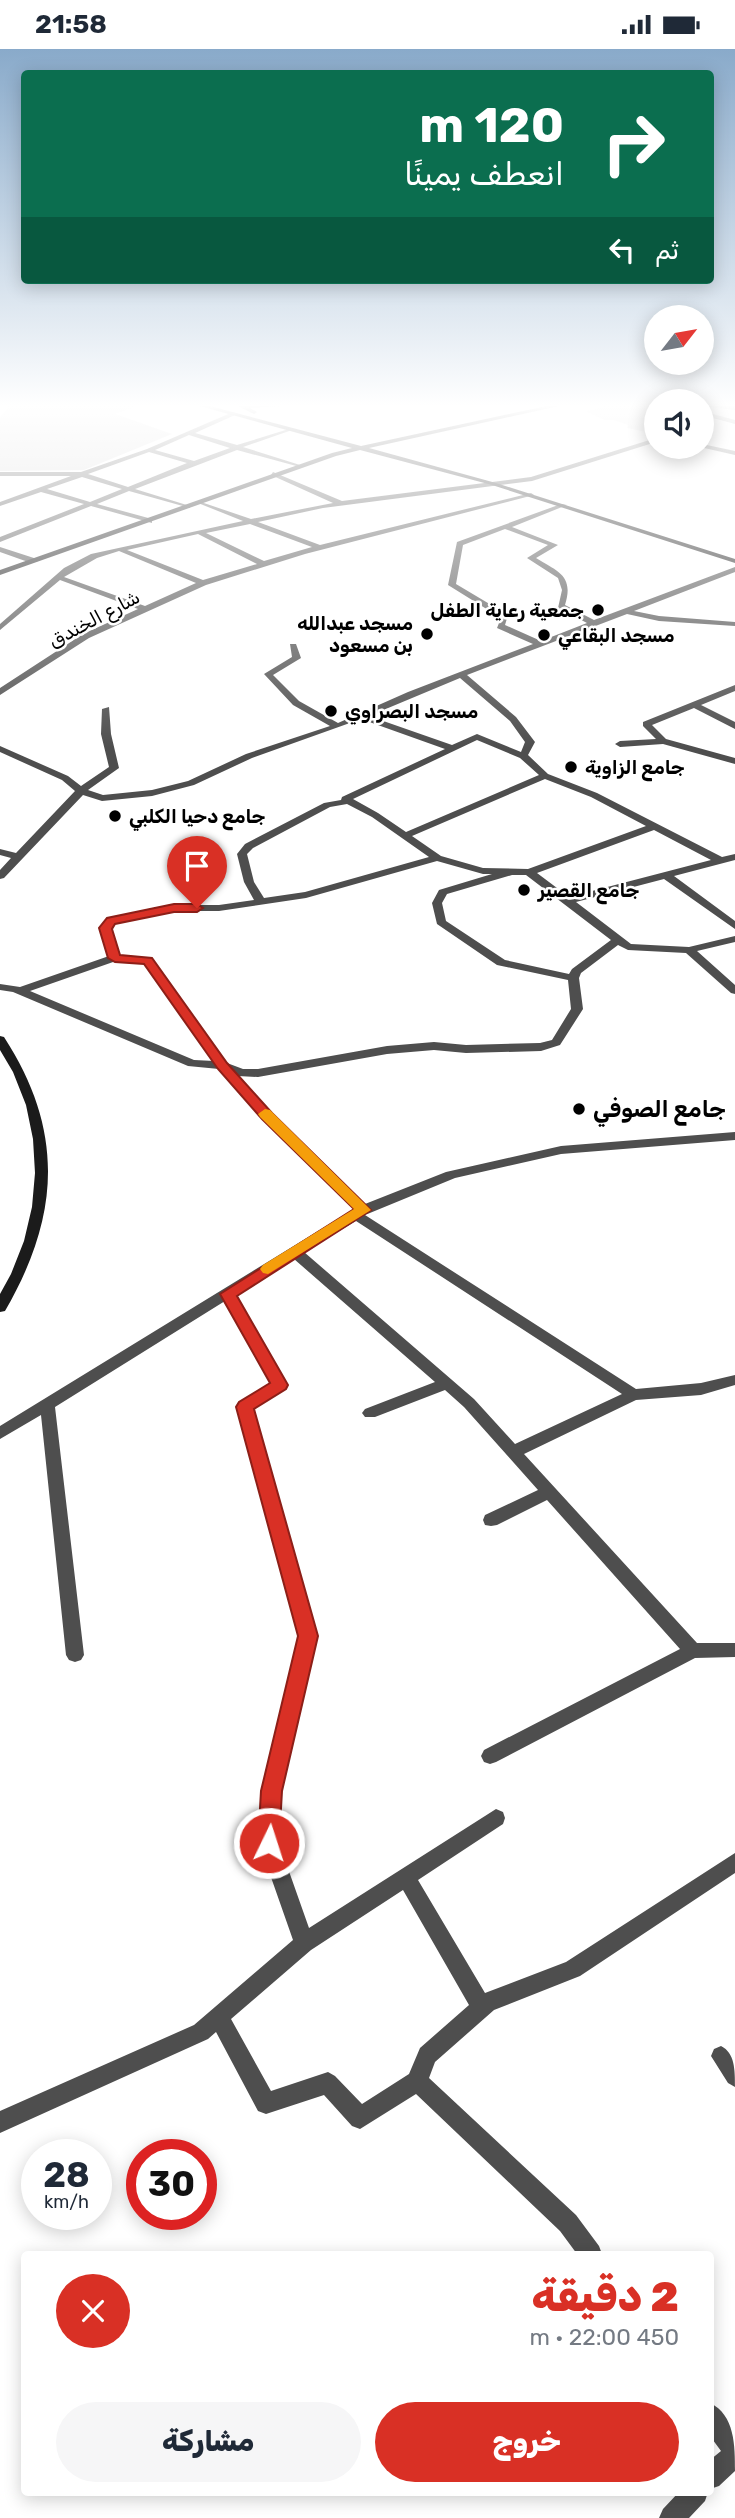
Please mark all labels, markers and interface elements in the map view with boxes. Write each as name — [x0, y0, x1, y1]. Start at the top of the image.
text: 21:58 — [35, 9, 107, 40]
text: 120 m — [419, 96, 564, 154]
icon: right — [588, 98, 679, 189]
text: انعطف يمينًا — [404, 155, 564, 193]
icon: left — [603, 231, 641, 269]
text: ثم — [655, 235, 679, 266]
north arrow — [644, 305, 714, 375]
map controls — [644, 305, 714, 459]
button: sound — [644, 389, 714, 459]
street label: شارع الخندق — [44, 585, 145, 655]
place label: جمعية رعاية الطفل — [430, 599, 584, 622]
marker: جمعية رعاية الطفل — [590, 602, 606, 618]
place label: مسجد عبدالله بن مسعود — [297, 612, 413, 657]
place label: مسجد البقاعي — [558, 624, 675, 650]
marker: مسجد عبدالله بن مسعود — [419, 626, 435, 642]
marker: مسجد البقاعي — [536, 627, 552, 643]
place label: مسجد البصراوي — [345, 700, 478, 725]
marker: مسجد البصراوي — [323, 703, 339, 719]
place label: جامع الزاوية — [585, 756, 685, 782]
marker: جامع الزاوية — [563, 759, 579, 775]
place label: جامع دحيا الكلبي — [129, 805, 265, 831]
marker: جامع دحيا الكلبي — [107, 808, 123, 824]
pin — [167, 836, 227, 908]
icon: arrive — [178, 847, 216, 885]
place label: جامع القصير — [537, 879, 639, 905]
marker: جامع القصير — [516, 882, 532, 898]
place label: جامع الصوفي — [593, 1095, 726, 1127]
marker: جامع الصوفي — [571, 1101, 587, 1117]
position arrow — [232, 1806, 306, 1880]
speed limit sign: 30 — [126, 2139, 217, 2230]
text: 28 — [43, 2154, 90, 2196]
text: km/h — [44, 2191, 89, 2213]
text: 2 دقيقة — [532, 2272, 679, 2322]
button: close — [56, 2274, 130, 2348]
text: 450 m · 22:00 — [529, 2323, 679, 2351]
button: مشاركة — [56, 2402, 361, 2482]
button: خروج — [375, 2402, 679, 2482]

